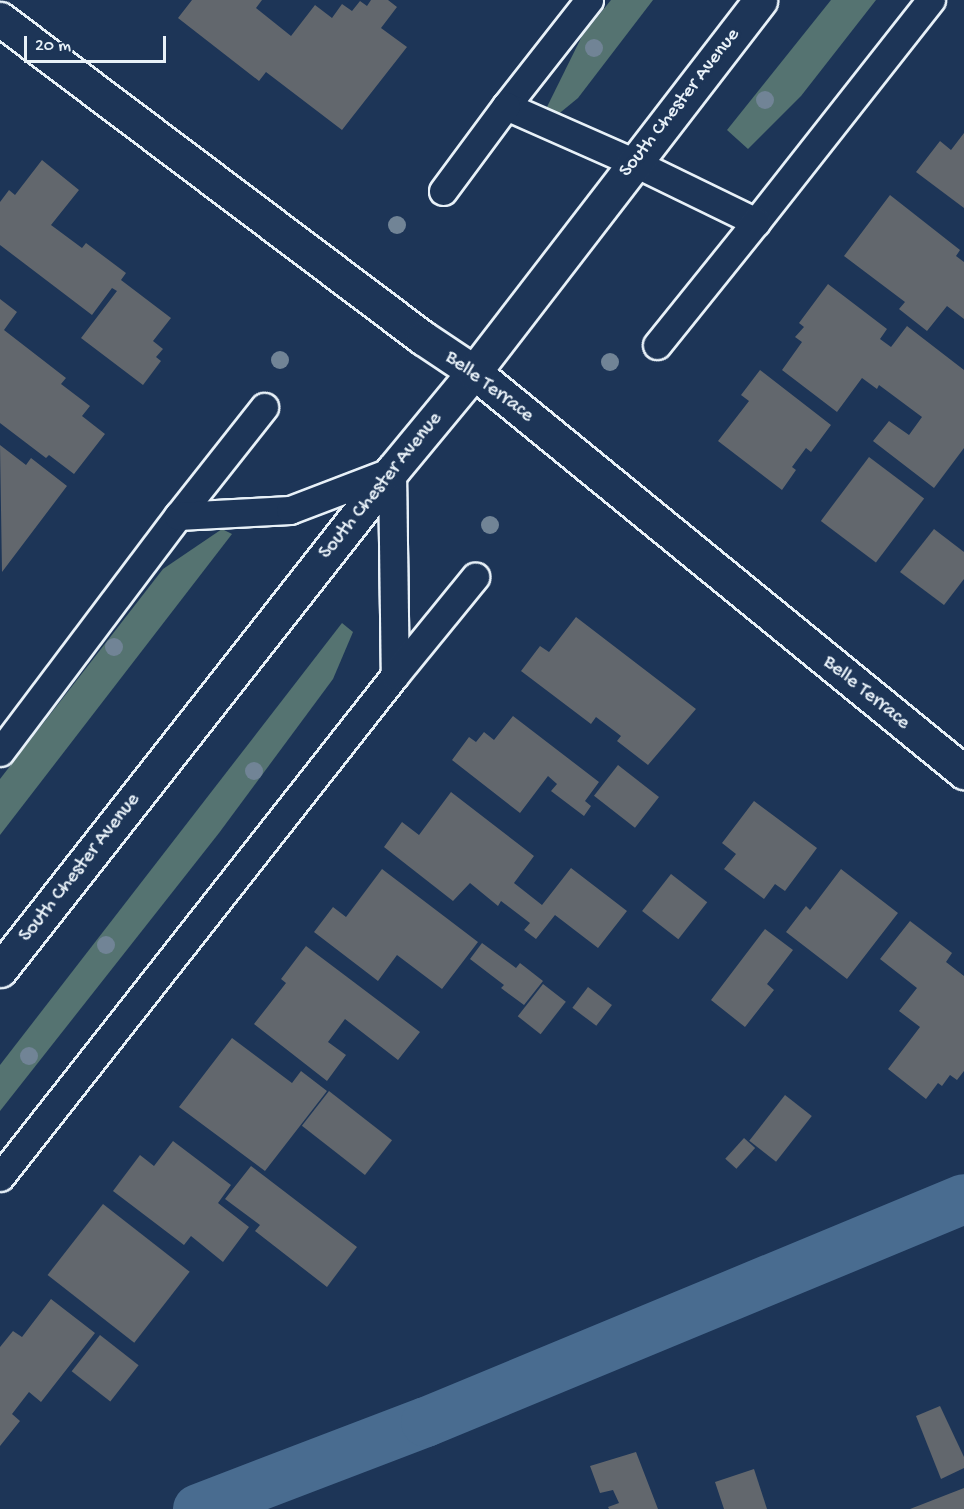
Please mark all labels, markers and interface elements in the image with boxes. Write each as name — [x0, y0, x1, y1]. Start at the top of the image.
scale bar — [27, 24, 170, 62]
street label: South Chester Avenue — [614, 24, 746, 182]
text: 20 m — [35, 36, 71, 57]
street label: Belle Terrace — [440, 346, 538, 428]
street label: South Chester Avenue — [314, 408, 448, 564]
street label: Belle Terrace — [818, 651, 914, 735]
street label: South Chester Avenue — [14, 789, 146, 947]

